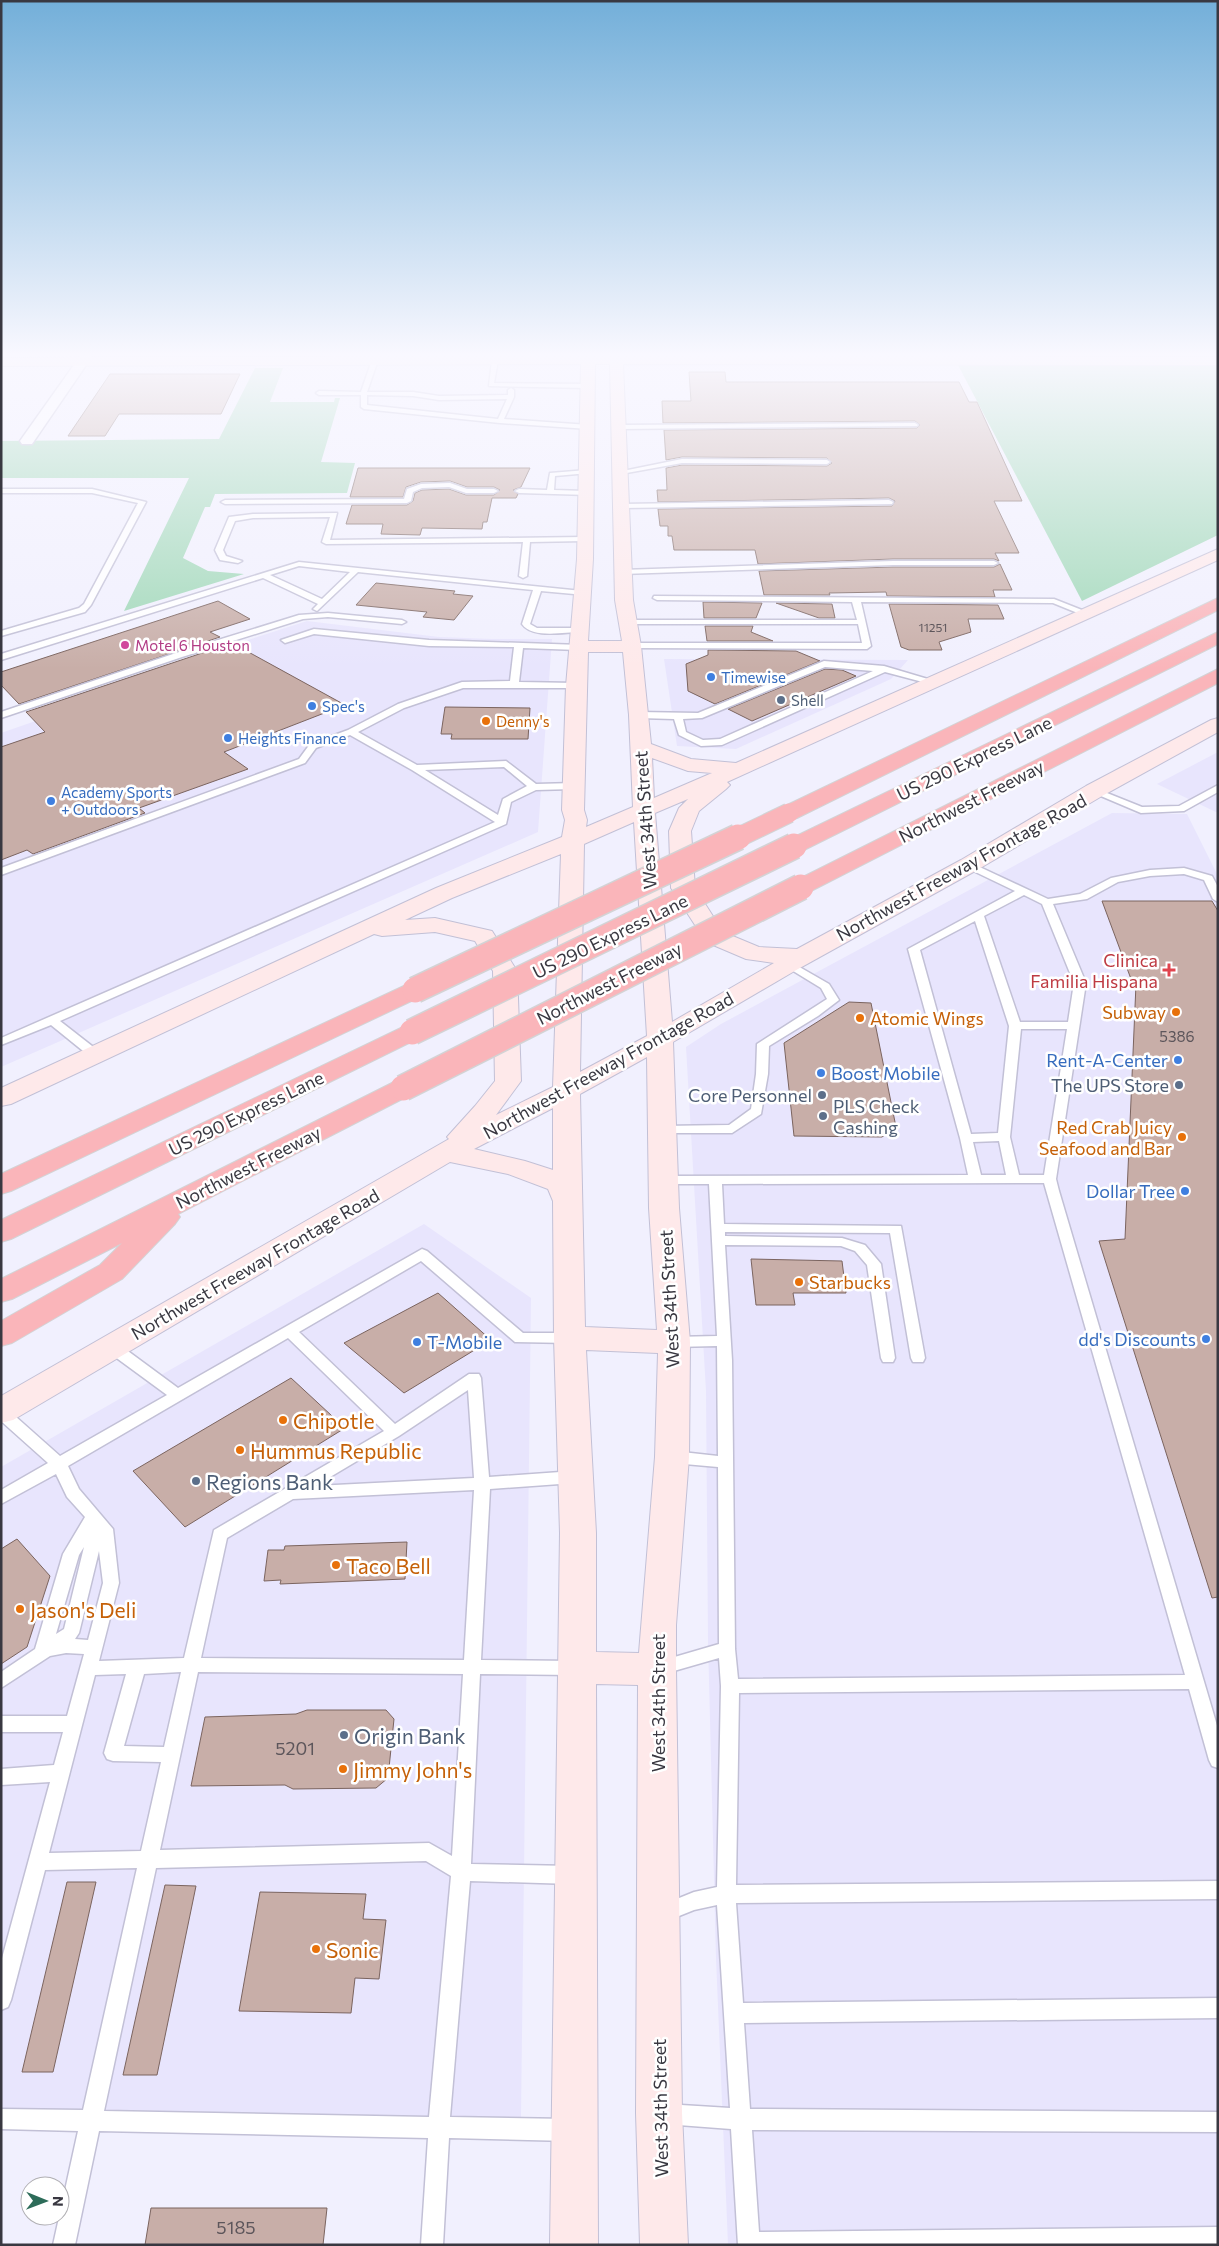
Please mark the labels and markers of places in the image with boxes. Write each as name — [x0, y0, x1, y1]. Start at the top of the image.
place label: Motel 6 Houston — [135, 636, 250, 654]
marker: Motel 6 Houston — [119, 639, 131, 651]
place label: Timewise — [721, 668, 786, 686]
marker: Timewise — [705, 671, 717, 683]
place label: Shell — [791, 691, 824, 709]
marker: Shell — [775, 694, 787, 706]
place label: Spec's — [322, 697, 365, 715]
marker: Spec's — [306, 700, 318, 712]
place label: Denny's — [496, 712, 550, 730]
marker: Denny's — [480, 715, 492, 727]
place label: Heights Finance — [238, 729, 346, 747]
marker: Heights Finance — [222, 732, 234, 744]
place label: Academy Sports + Outdoors — [61, 783, 172, 818]
marker: Academy Sports + Outdoors — [45, 795, 57, 807]
place label: Clinica Familia Hispana — [1030, 949, 1158, 992]
marker: Clinica Familia Hispana — [1162, 963, 1176, 977]
place label: Subway — [1102, 1001, 1166, 1023]
marker: Subway — [1170, 1006, 1182, 1018]
place label: Atomic Wings — [870, 1007, 984, 1029]
marker: Atomic Wings — [854, 1012, 866, 1024]
place label: Rent-A-Center — [1046, 1049, 1168, 1071]
marker: Rent-A-Center — [1172, 1054, 1184, 1066]
place label: Boost Mobile — [831, 1062, 940, 1084]
marker: Boost Mobile — [815, 1067, 827, 1079]
place label: The UPS Store — [1051, 1074, 1169, 1096]
marker: The UPS Store — [1173, 1079, 1185, 1091]
place label: Core Personnel — [688, 1084, 812, 1106]
marker: Core Personnel — [816, 1089, 828, 1101]
place label: PLS Check Cashing — [833, 1095, 920, 1138]
marker: PLS Check Cashing — [817, 1110, 829, 1122]
place label: Red Crab Juicy Seafood and Bar — [1039, 1116, 1172, 1159]
marker: Red Crab Juicy Seafood and Bar — [1176, 1131, 1188, 1143]
place label: Dollar Tree — [1086, 1180, 1175, 1202]
marker: Dollar Tree — [1179, 1185, 1191, 1197]
place label: Starbucks — [809, 1271, 891, 1293]
marker: Starbucks — [793, 1276, 805, 1288]
place label: dd's Discounts — [1078, 1328, 1196, 1350]
place label: T-Mobile — [427, 1331, 502, 1353]
marker: dd's Discounts — [1200, 1333, 1212, 1345]
marker: T-Mobile — [411, 1336, 423, 1348]
place label: Chipotle — [293, 1408, 375, 1433]
marker: Chipotle — [277, 1414, 289, 1426]
place label: Hummus Republic — [250, 1438, 422, 1463]
marker: Hummus Republic — [234, 1444, 246, 1456]
place label: Regions Bank — [206, 1469, 333, 1494]
marker: Regions Bank — [190, 1475, 202, 1487]
place label: Taco Bell — [346, 1553, 431, 1578]
marker: Taco Bell — [330, 1559, 342, 1571]
place label: Jason's Deli — [30, 1597, 136, 1622]
marker: Jason's Deli — [14, 1603, 26, 1615]
place label: Origin Bank — [354, 1723, 466, 1748]
marker: Origin Bank — [338, 1729, 350, 1741]
place label: Jimmy John's — [353, 1757, 472, 1782]
marker: Jimmy John's — [337, 1763, 349, 1775]
place label: Sonic — [326, 1937, 379, 1962]
marker: Sonic — [310, 1943, 322, 1955]

